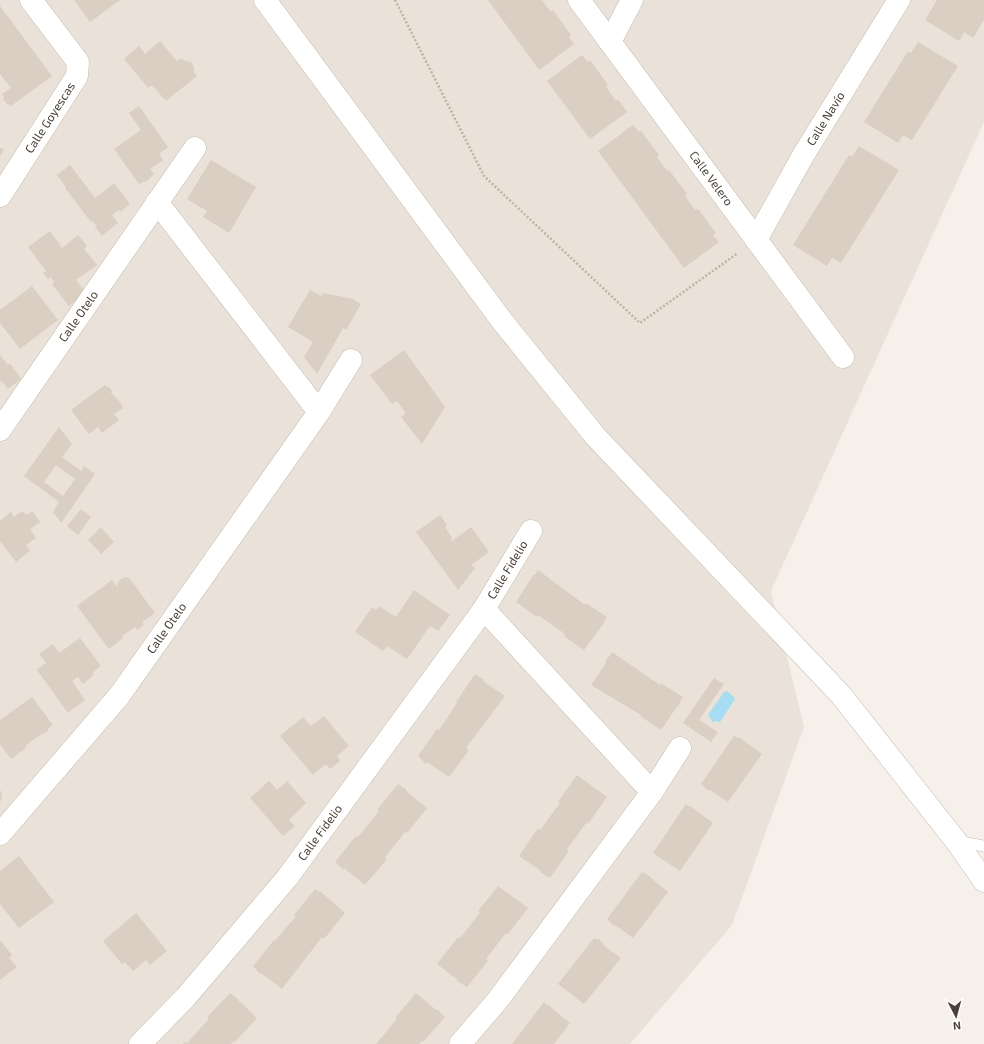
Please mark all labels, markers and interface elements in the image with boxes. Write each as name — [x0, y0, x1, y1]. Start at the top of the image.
street label: Calle Goyescas — [21, 79, 77, 155]
street label: Calle Navío — [803, 88, 847, 148]
street label: Calle Velero — [687, 148, 737, 208]
street label: Calle Otelo — [55, 287, 100, 344]
street label: Calle Fidelio — [484, 537, 530, 601]
street label: Calle Otelo — [143, 599, 189, 656]
street label: Calle Fidelio — [294, 801, 345, 863]
north arrow — [936, 996, 976, 1036]
text: N — [952, 1020, 962, 1033]

